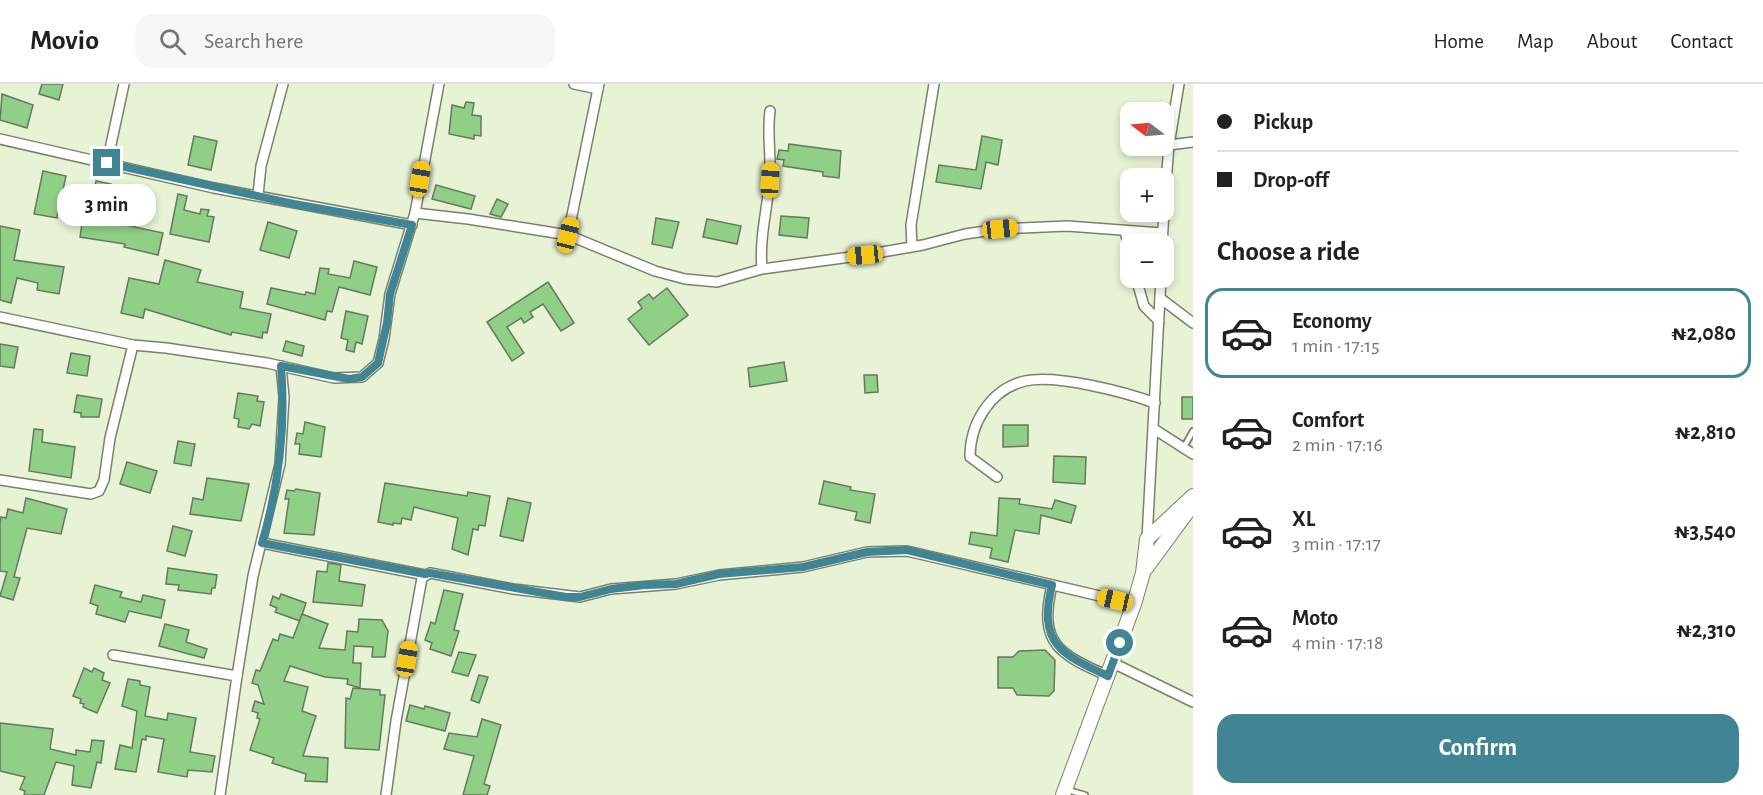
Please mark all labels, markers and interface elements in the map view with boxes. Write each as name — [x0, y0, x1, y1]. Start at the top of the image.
search box — [135, 14, 555, 68]
icon: search — [156, 25, 189, 58]
text: Movio — [30, 27, 99, 55]
text: Search here — [204, 30, 303, 52]
text: Home — [1433, 31, 1484, 52]
text: Map — [1517, 31, 1554, 52]
text: About — [1587, 31, 1637, 52]
text: Contact — [1670, 31, 1733, 52]
north arrow — [1120, 102, 1174, 156]
map controls — [1120, 102, 1174, 288]
text: Pickup — [1253, 111, 1313, 133]
route end — [93, 149, 120, 176]
car — [408, 160, 432, 198]
car — [760, 162, 780, 198]
button: + — [1120, 168, 1174, 222]
text: Drop-off — [1253, 169, 1329, 191]
callout: 3 min — [57, 184, 156, 226]
text: 3 min — [85, 195, 128, 215]
car — [555, 215, 581, 255]
car — [981, 218, 1019, 240]
button: − — [1120, 234, 1174, 288]
text: Choose a ride — [1217, 238, 1360, 265]
car — [846, 244, 884, 266]
icon: car — [1220, 306, 1274, 360]
text: Economy — [1292, 310, 1372, 332]
text: ₦2,080 — [1671, 322, 1736, 344]
text: 1 min · 17:15 — [1292, 336, 1380, 356]
icon: car — [1220, 405, 1274, 459]
text: Comfort — [1292, 409, 1364, 431]
text: ₦2,810 — [1675, 421, 1736, 443]
text: 2 min · 17:16 — [1292, 435, 1383, 455]
icon: car — [1220, 504, 1274, 558]
text: XL — [1292, 508, 1315, 530]
text: ₦3,540 — [1674, 520, 1736, 542]
text: 3 min · 17:17 — [1292, 534, 1381, 554]
car — [1095, 587, 1135, 613]
icon: car — [1220, 603, 1274, 657]
text: Moto — [1292, 607, 1338, 629]
text: ₦2,310 — [1676, 619, 1736, 641]
route start — [1106, 629, 1133, 656]
text: 4 min · 17:18 — [1292, 633, 1383, 653]
car — [395, 640, 419, 678]
button: Confirm — [1217, 714, 1739, 783]

